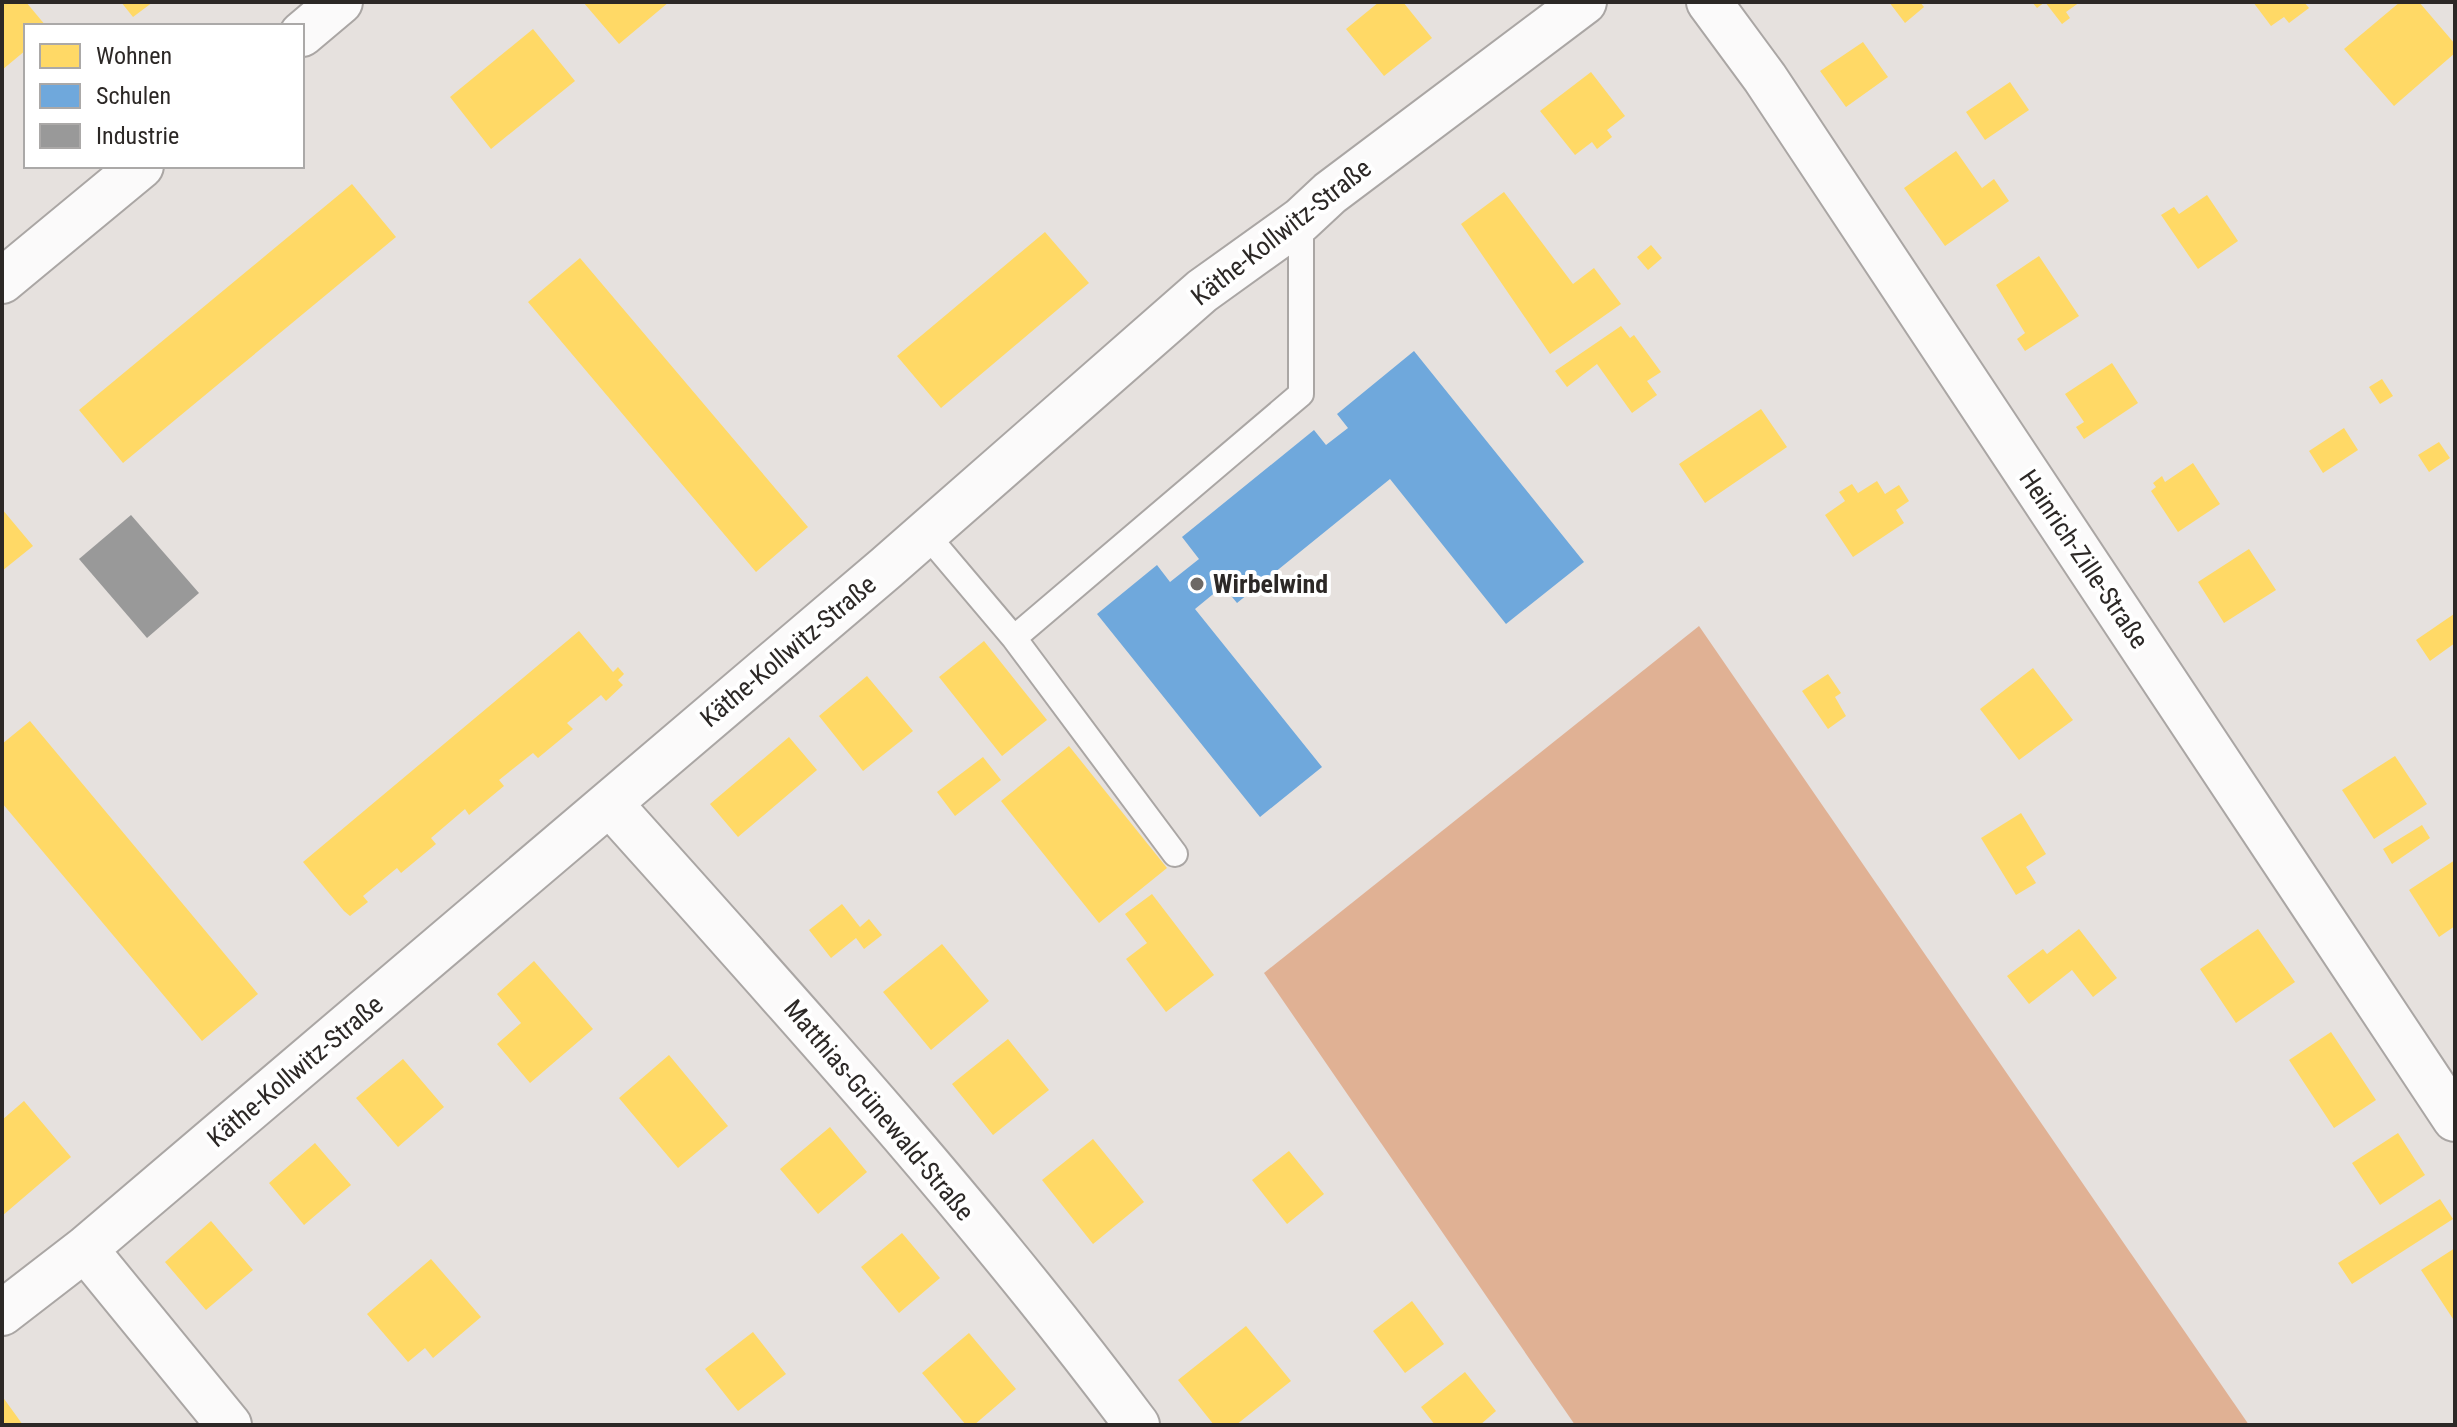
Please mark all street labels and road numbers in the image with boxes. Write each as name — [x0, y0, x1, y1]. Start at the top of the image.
street label: Käthe-Kollwitz-Straße — [1185, 153, 1377, 311]
street label: Heinrich-Zille-Straße — [2013, 464, 2155, 654]
street label: Käthe-Kollwitz-Straße — [694, 569, 882, 733]
street label: Käthe-Kollwitz-Straße — [201, 989, 389, 1153]
street label: Matthias-Grünewald-Straße — [778, 994, 980, 1226]

